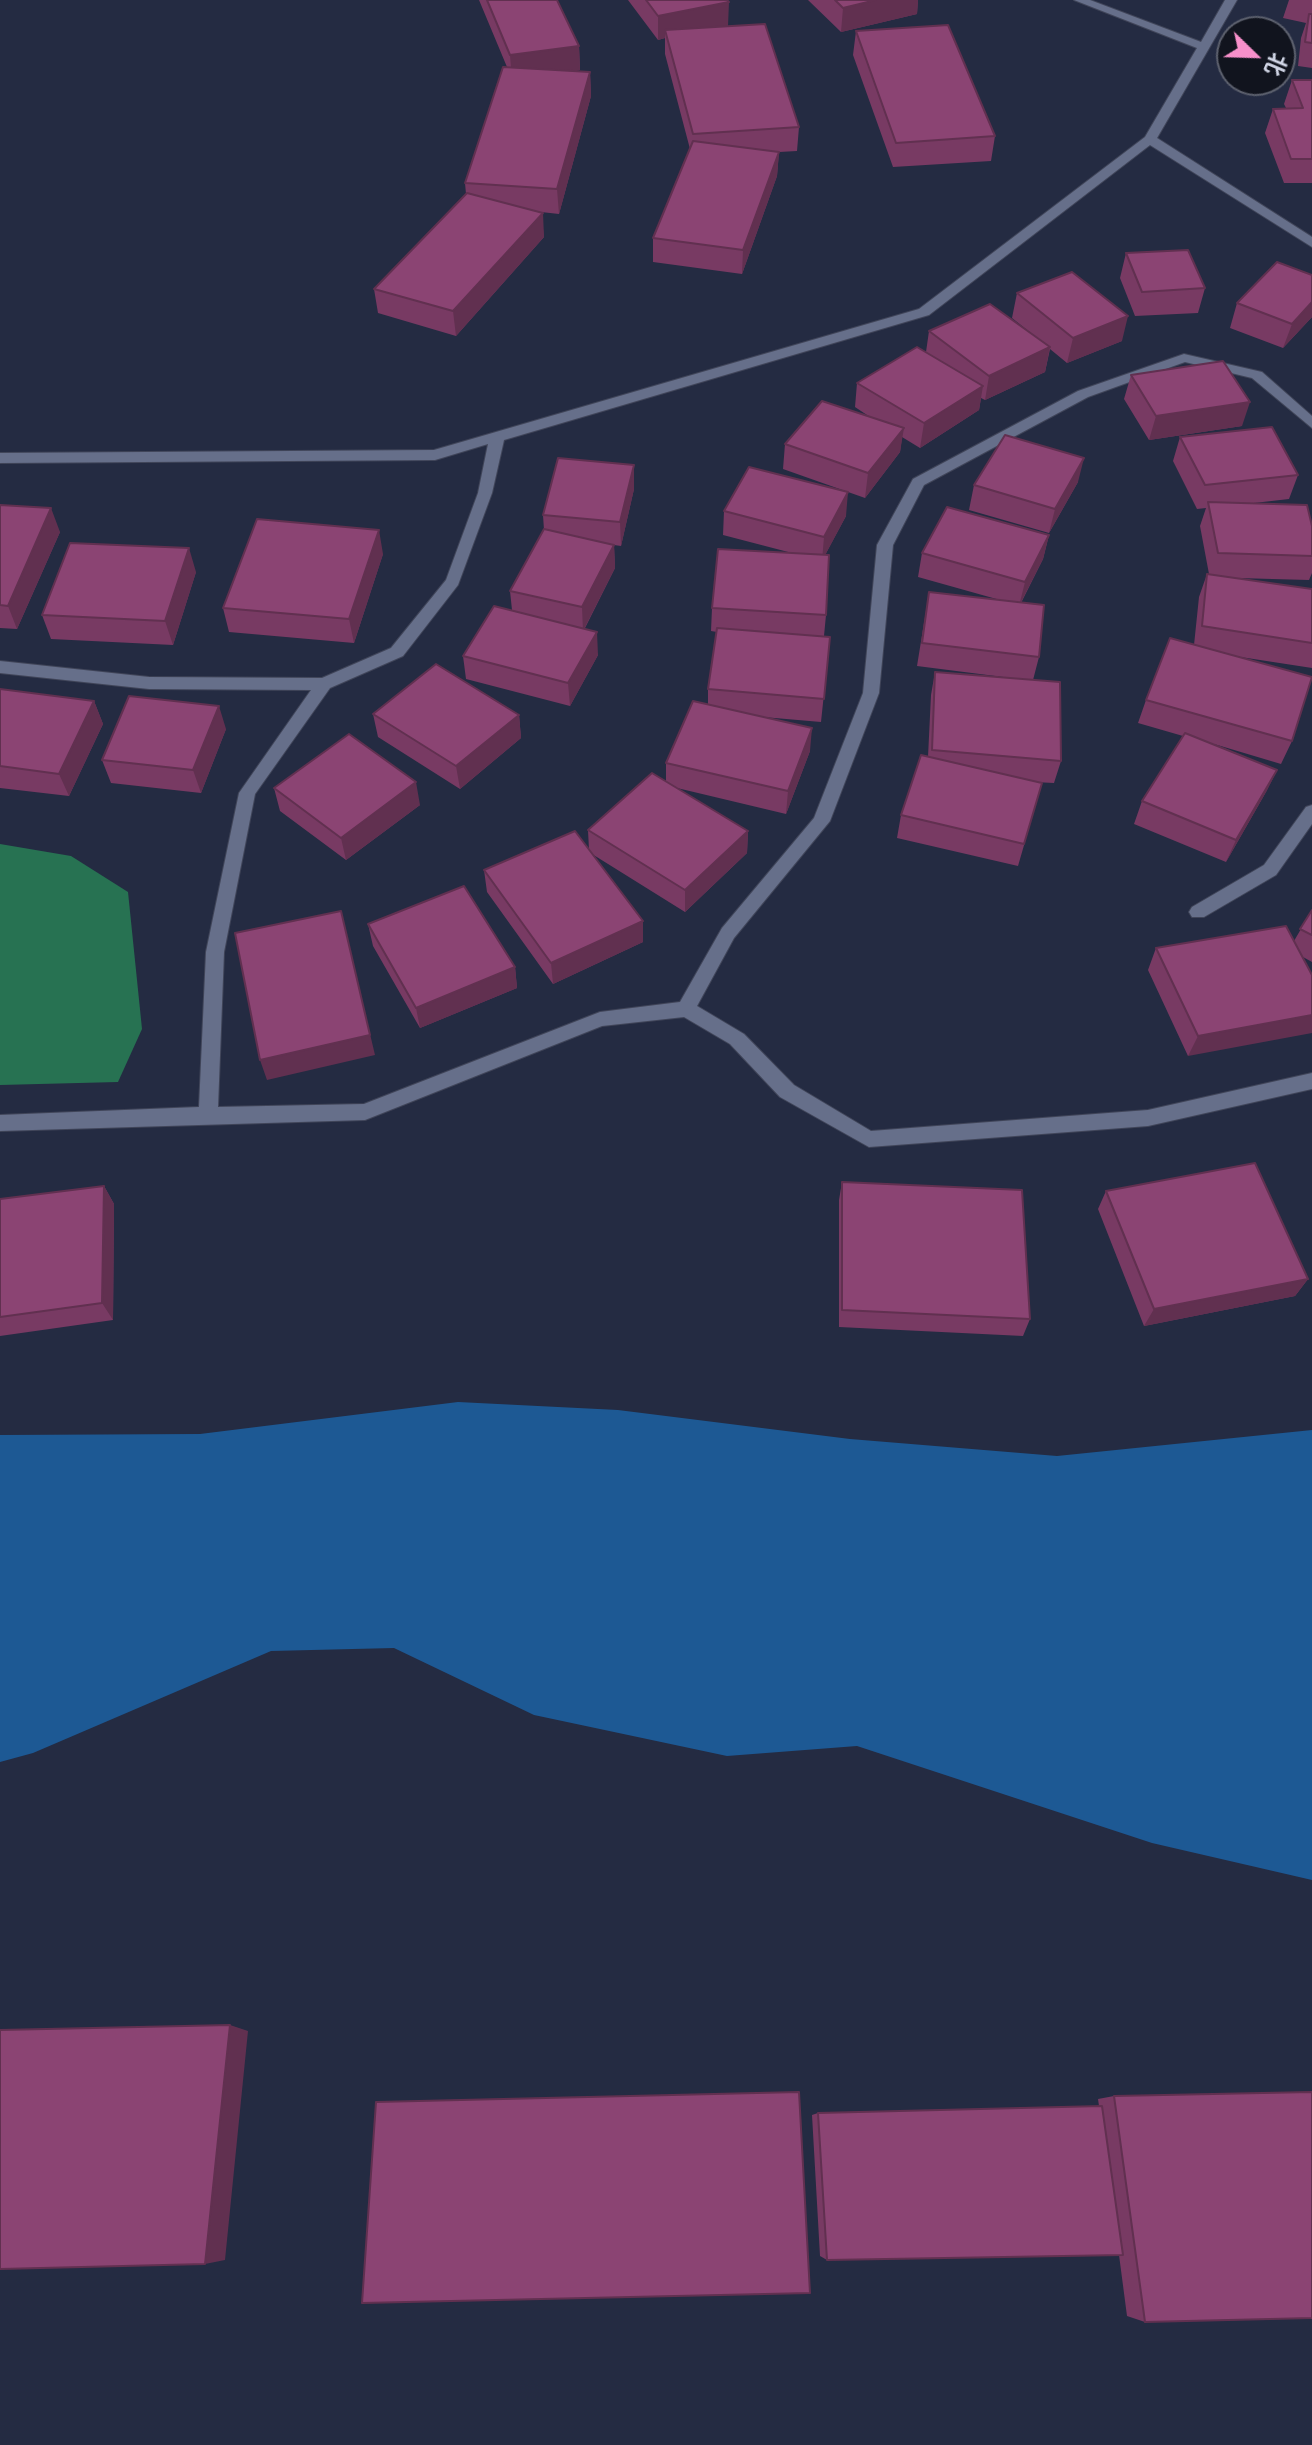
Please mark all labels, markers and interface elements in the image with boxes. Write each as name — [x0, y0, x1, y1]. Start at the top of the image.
north arrow — [1216, 16, 1296, 96]
text: 北 — [1260, 49, 1293, 80]

